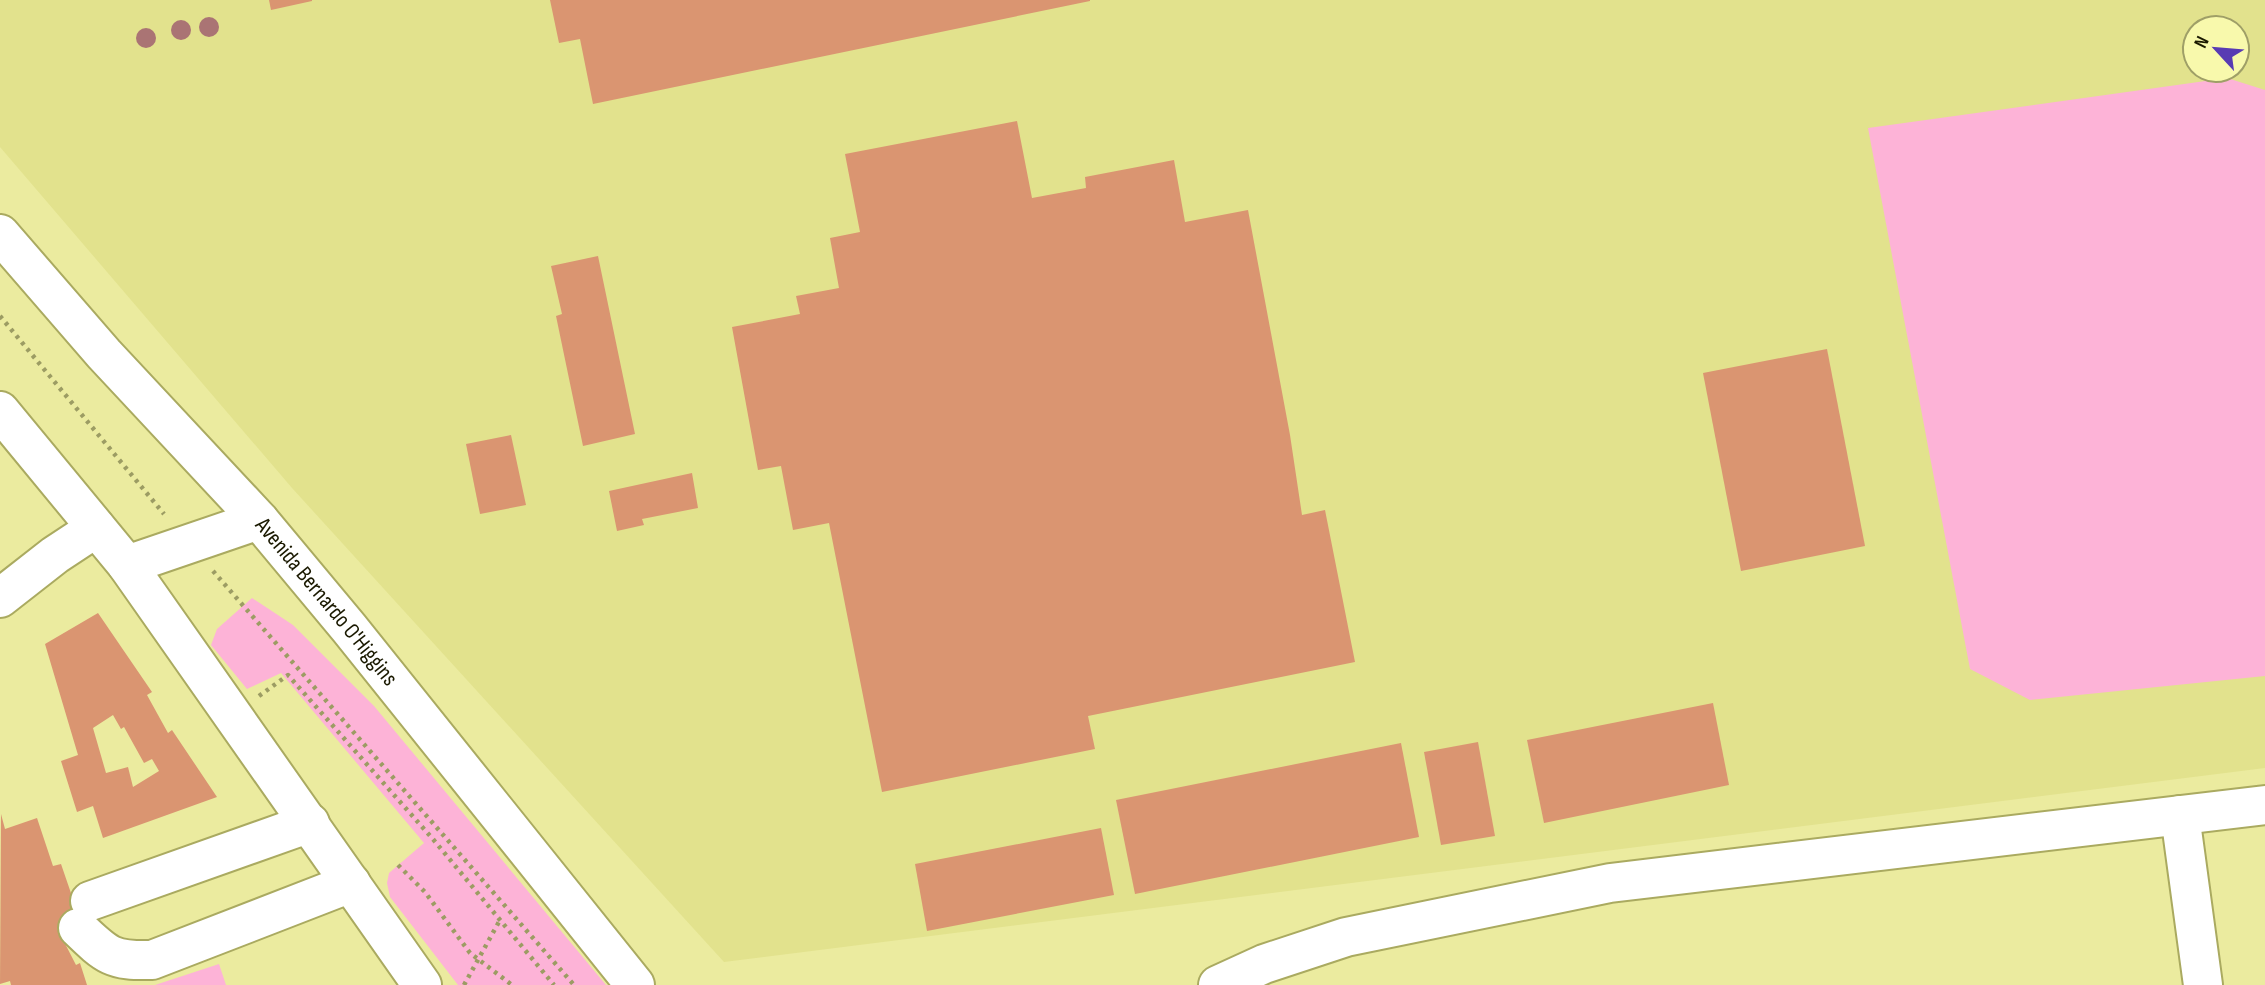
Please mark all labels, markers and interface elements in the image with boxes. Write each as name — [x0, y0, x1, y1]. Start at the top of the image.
north arrow — [2181, 14, 2251, 84]
text: N — [2190, 33, 2215, 52]
street label: Avenida Bernardo O'Higgins — [248, 511, 404, 692]

